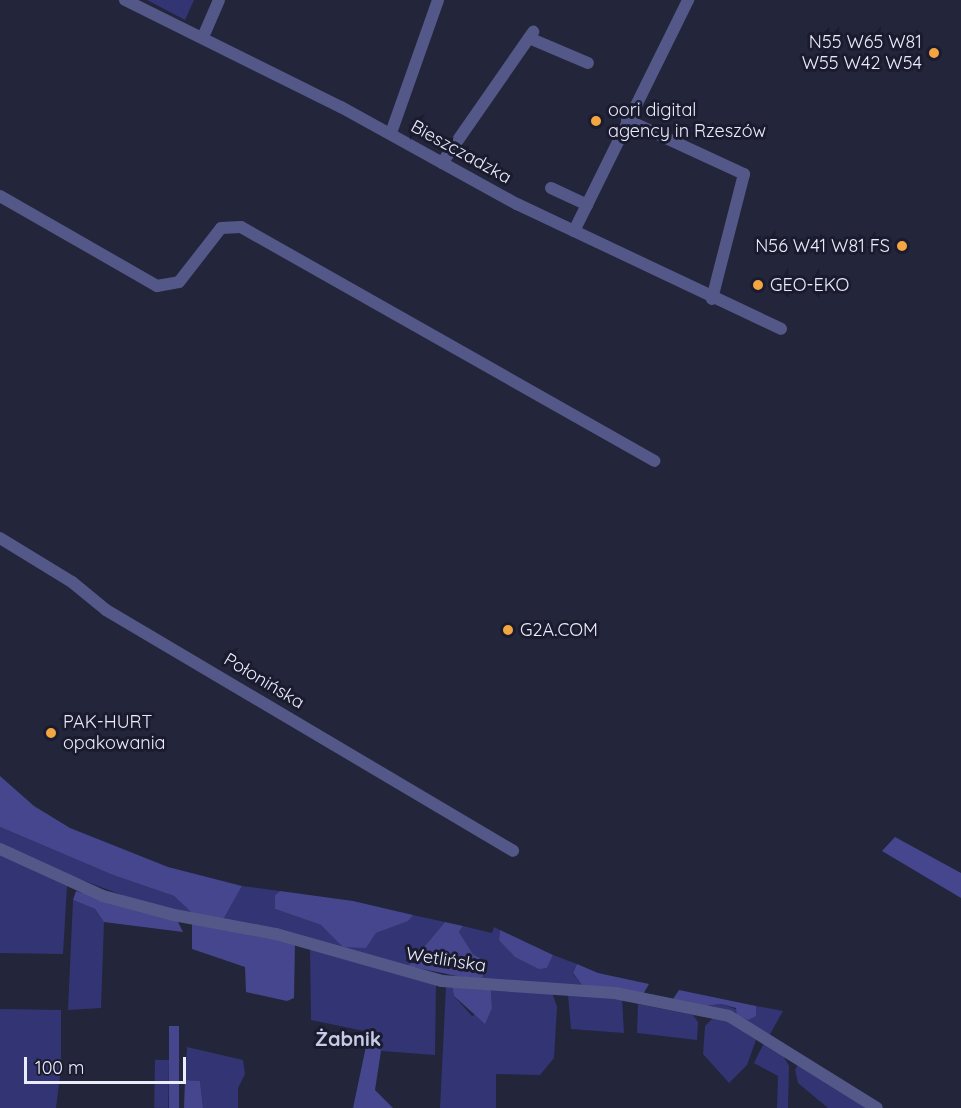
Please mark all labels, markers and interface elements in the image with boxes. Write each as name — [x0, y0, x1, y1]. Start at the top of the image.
place label: N55 W65 W81 W55 W42 W54 — [802, 32, 922, 74]
marker: N55 W65 W81 W55 W42 W54 — [927, 46, 941, 60]
place label: oori digital agency in Rzeszów — [608, 100, 766, 142]
marker: oori digital agency in Rzeszów — [589, 114, 603, 128]
street label: Bieszczadzka — [407, 116, 515, 188]
place label: N56 W41 W81 FS — [755, 235, 890, 257]
marker: N56 W41 W81 FS — [895, 239, 909, 253]
place label: GEO-EKO — [770, 274, 849, 296]
marker: GEO-EKO — [751, 278, 765, 292]
place label: G2A.COM — [520, 619, 598, 641]
marker: G2A.COM — [501, 623, 515, 637]
street label: Połonińska — [220, 649, 308, 713]
place label: PAK-HURT opakowania — [63, 712, 165, 754]
marker: PAK-HURT opakowania — [44, 726, 58, 740]
street label: Wetlińska — [404, 943, 488, 977]
district label: Żabnik — [315, 1026, 381, 1050]
scale bar — [27, 1045, 189, 1083]
text: 100 m — [35, 1056, 84, 1079]

